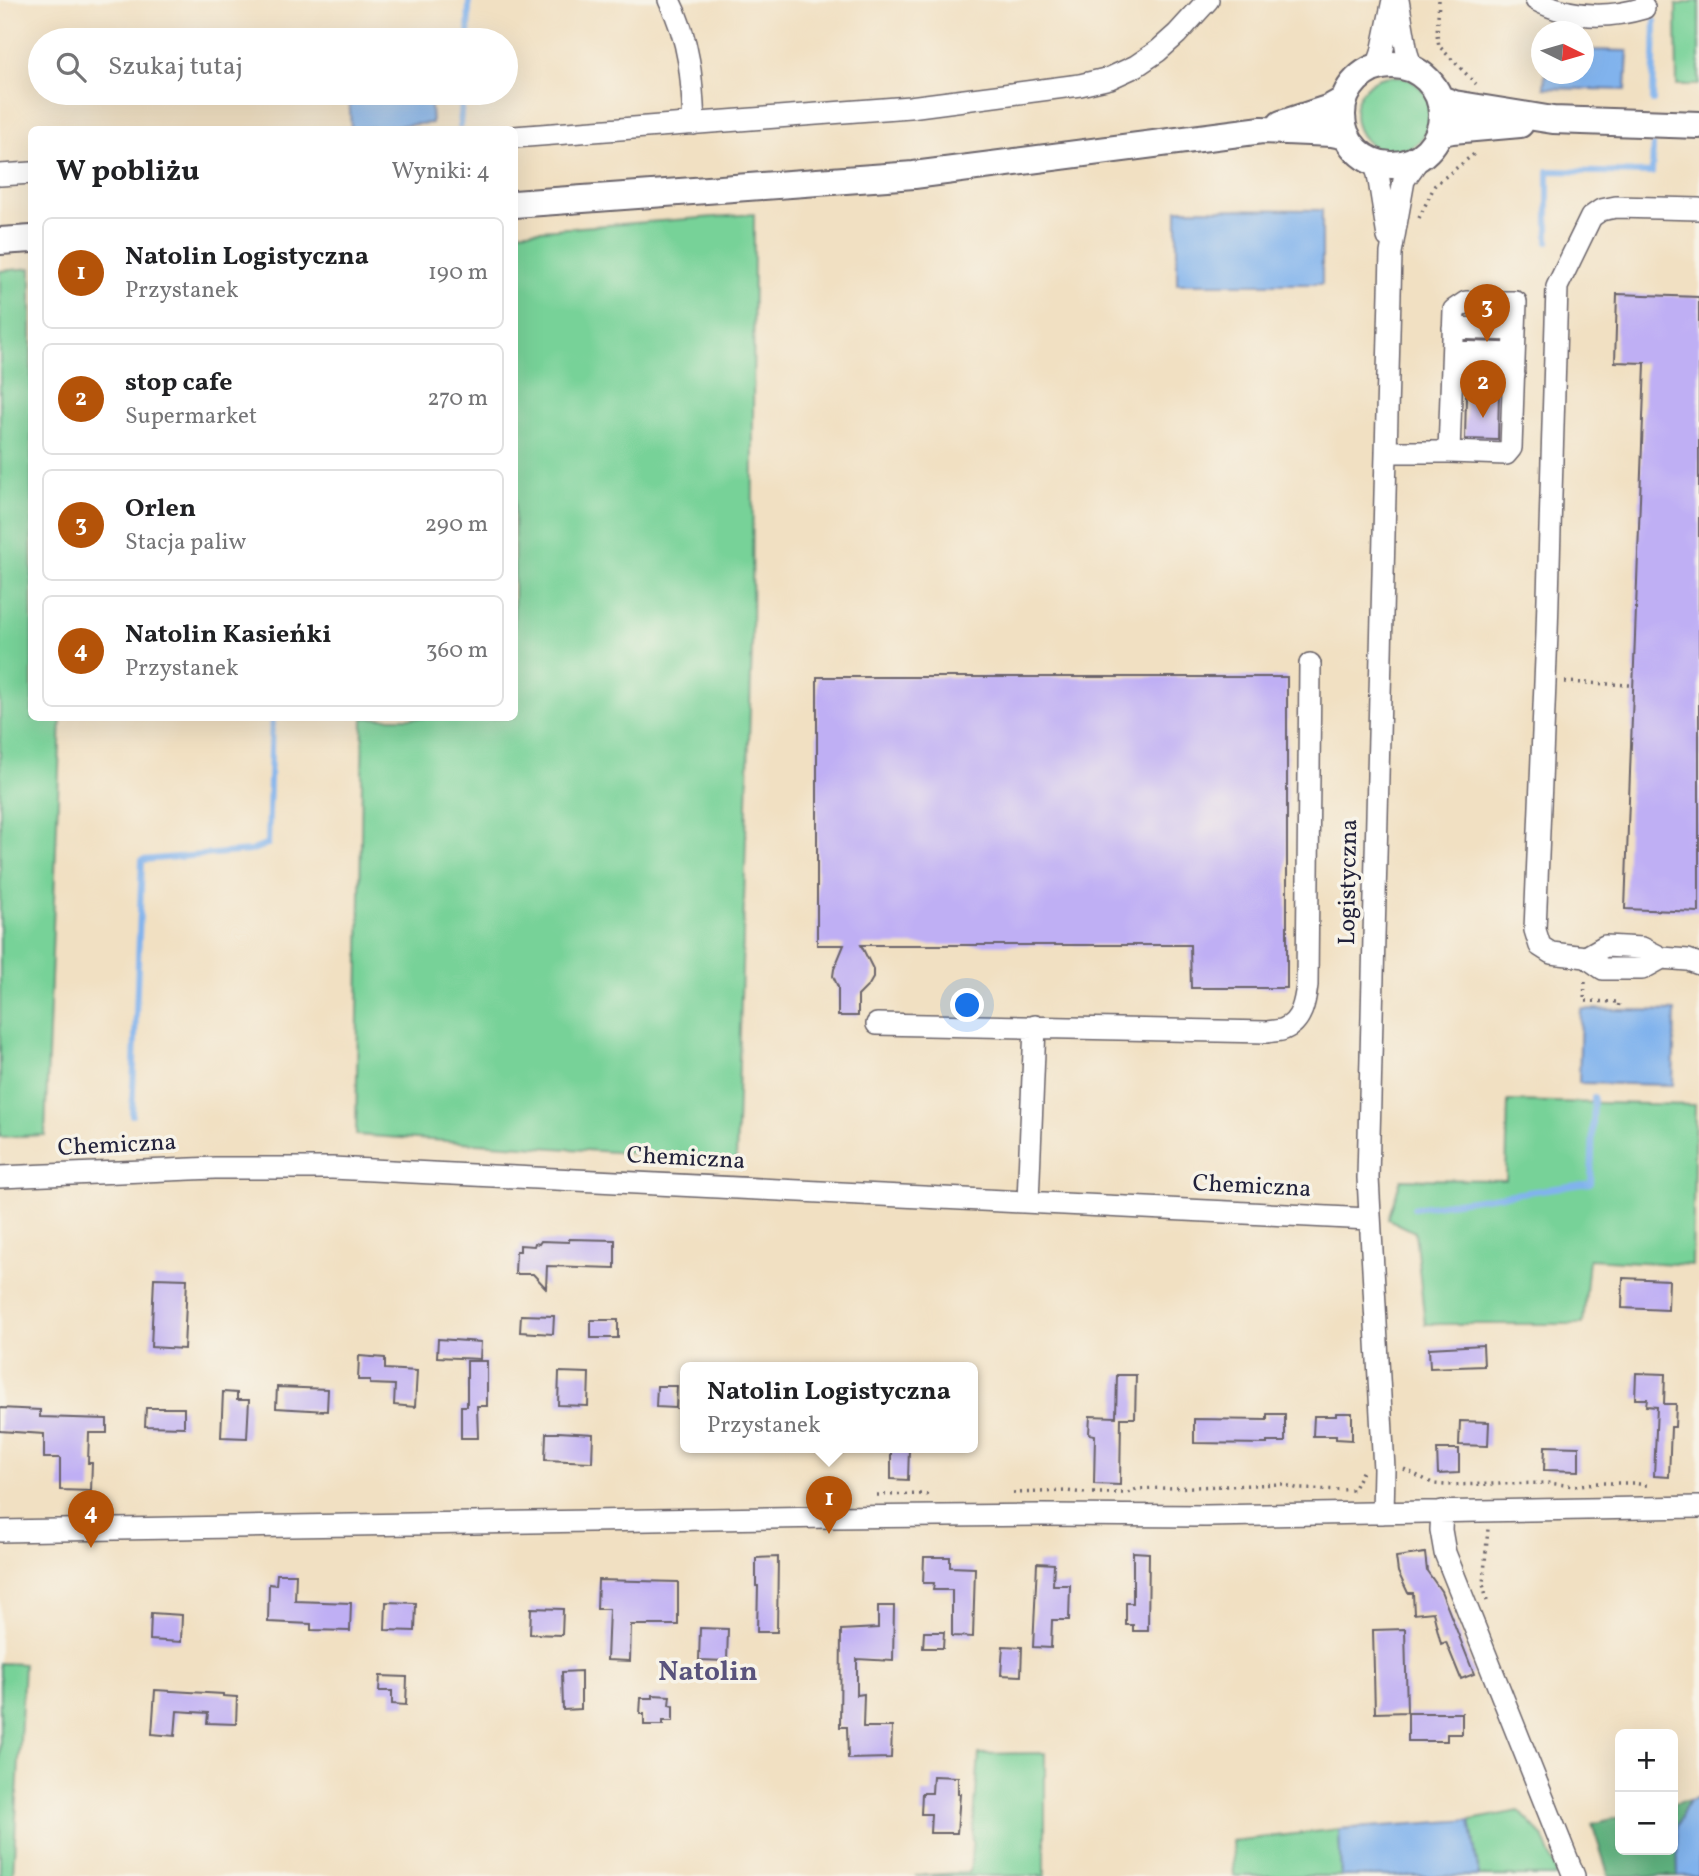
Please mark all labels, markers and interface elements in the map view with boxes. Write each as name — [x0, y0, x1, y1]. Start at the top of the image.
north arrow — [1531, 21, 1594, 84]
search box — [28, 28, 518, 105]
icon: search — [52, 48, 90, 86]
text: Szukaj tutaj — [108, 49, 243, 85]
text: W pobliżu — [56, 151, 199, 193]
text: Wyniki: 4 — [392, 156, 490, 188]
text: Natolin Logistyczna — [125, 239, 369, 275]
text: 1 — [76, 257, 86, 289]
text: 190 m — [428, 257, 488, 289]
text: Przystanek — [125, 275, 239, 307]
pin: 3 — [1464, 284, 1510, 342]
pin: 2 — [1460, 360, 1506, 418]
text: stop cafe — [125, 365, 232, 401]
text: 2 — [75, 383, 87, 415]
text: 270 m — [427, 383, 488, 415]
text: Supermarket — [125, 401, 257, 433]
text: Orlen — [125, 491, 196, 527]
text: 3 — [75, 509, 87, 541]
text: 290 m — [425, 509, 488, 541]
text: Stacja paliw — [125, 527, 246, 559]
text: Natolin Kasieńki — [125, 617, 331, 653]
text: 4 — [74, 635, 88, 667]
text: 360 m — [426, 635, 488, 667]
text: Przystanek — [125, 653, 239, 685]
street label: Logistyczna — [1331, 819, 1367, 945]
your location — [950, 988, 984, 1022]
street label: Chemiczna — [57, 1126, 177, 1166]
street label: Chemiczna — [626, 1139, 746, 1179]
street label: Chemiczna — [1192, 1167, 1312, 1207]
popup — [680, 1362, 978, 1453]
text: Natolin Logistyczna — [707, 1374, 951, 1410]
text: Przystanek — [707, 1410, 821, 1442]
pin: 1 — [806, 1476, 852, 1534]
pin: 4 — [68, 1490, 114, 1548]
district label: Natolin — [658, 1653, 758, 1692]
map controls — [1615, 1729, 1678, 1855]
button: + — [1615, 1729, 1678, 1792]
button: − — [1615, 1792, 1678, 1855]

